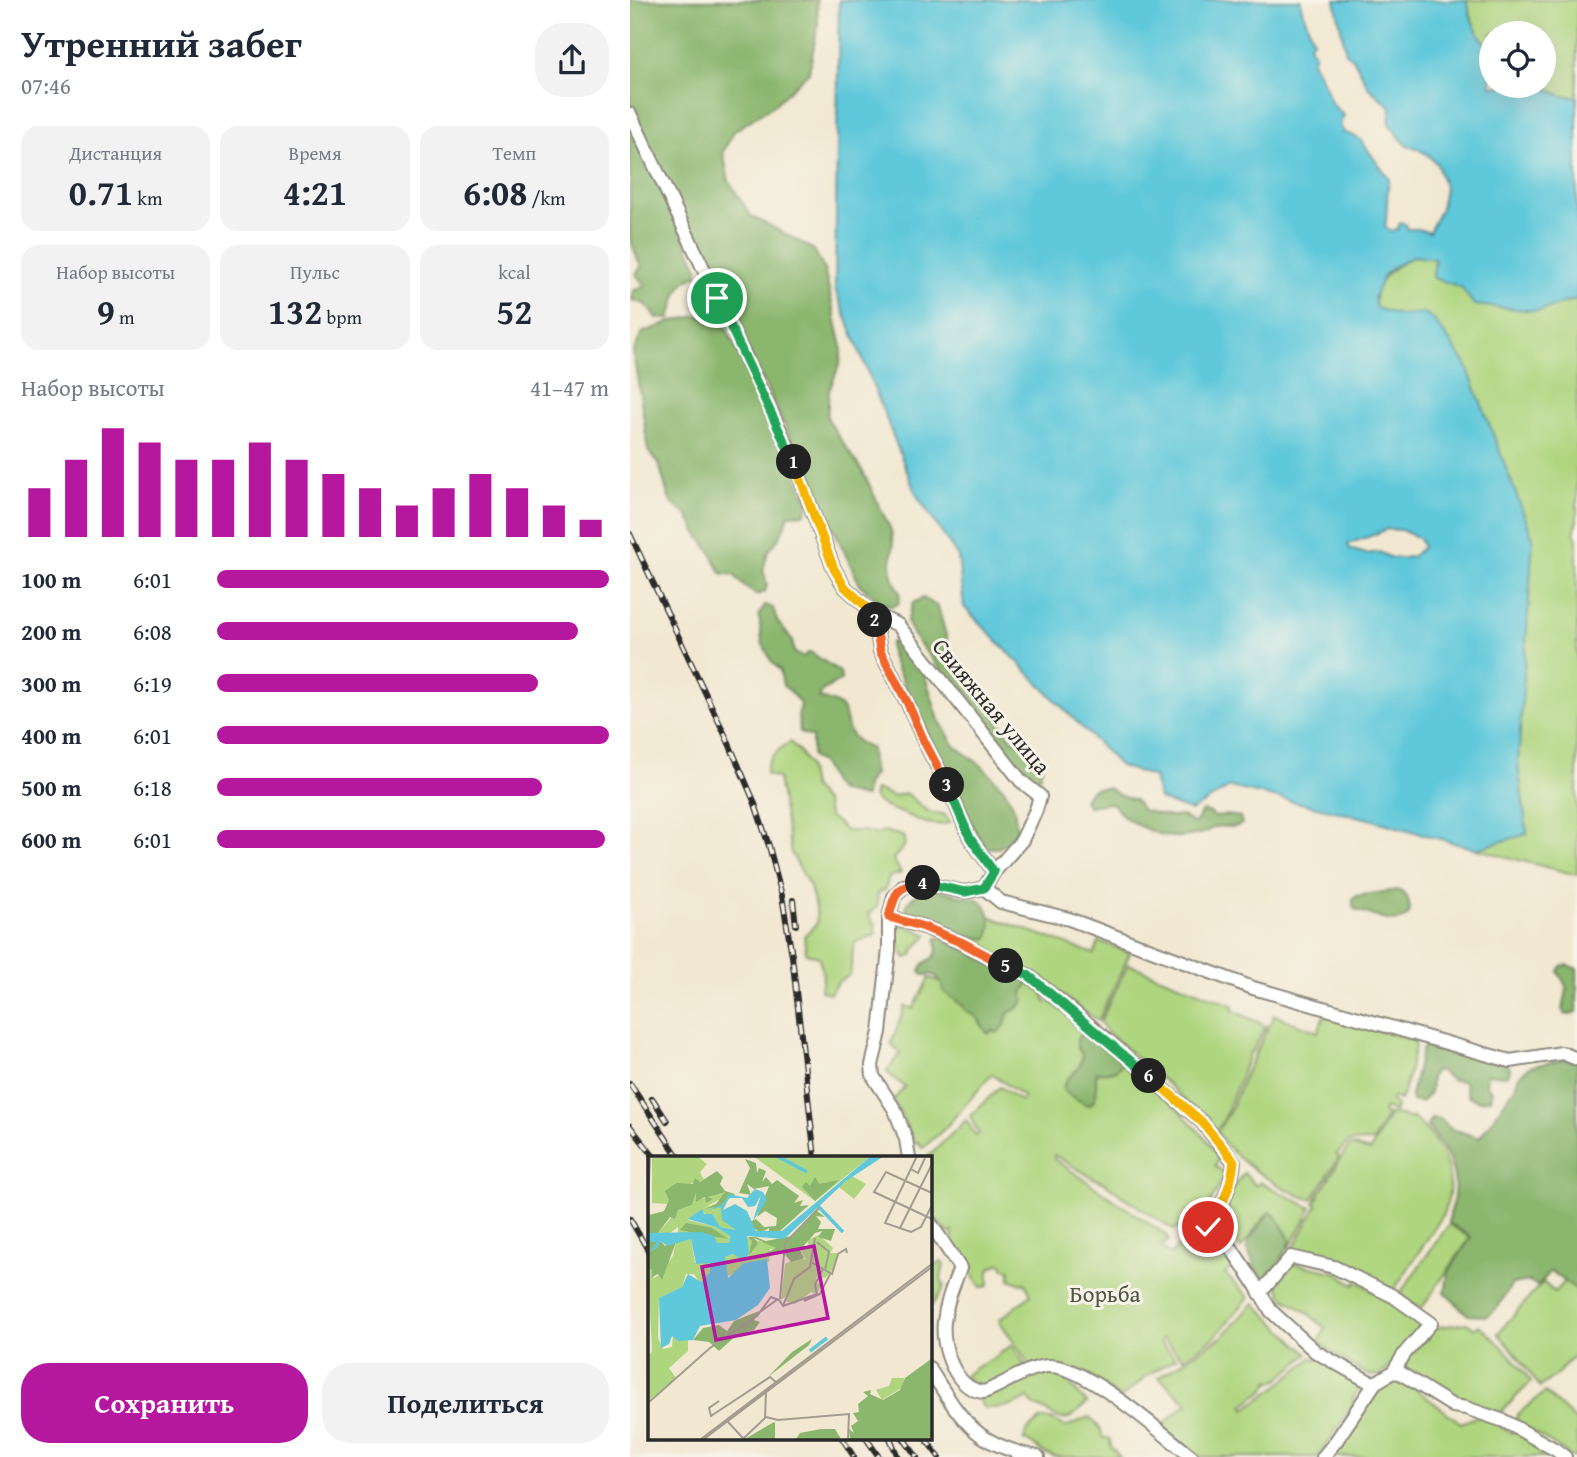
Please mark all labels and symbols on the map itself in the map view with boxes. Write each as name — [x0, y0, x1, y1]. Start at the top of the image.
pin — [687, 268, 747, 328]
pin: 1 — [776, 444, 812, 480]
pin: 2 — [858, 602, 892, 638]
street label: Свияжная улица — [925, 631, 1059, 781]
pin: 3 — [930, 768, 964, 802]
pin: 4 — [906, 866, 940, 900]
pin: 5 — [988, 948, 1024, 984]
pin: 6 — [1132, 1058, 1166, 1094]
inset map — [648, 1156, 931, 1440]
pin — [1178, 1197, 1238, 1257]
park label: Борьба — [1070, 1277, 1140, 1310]

